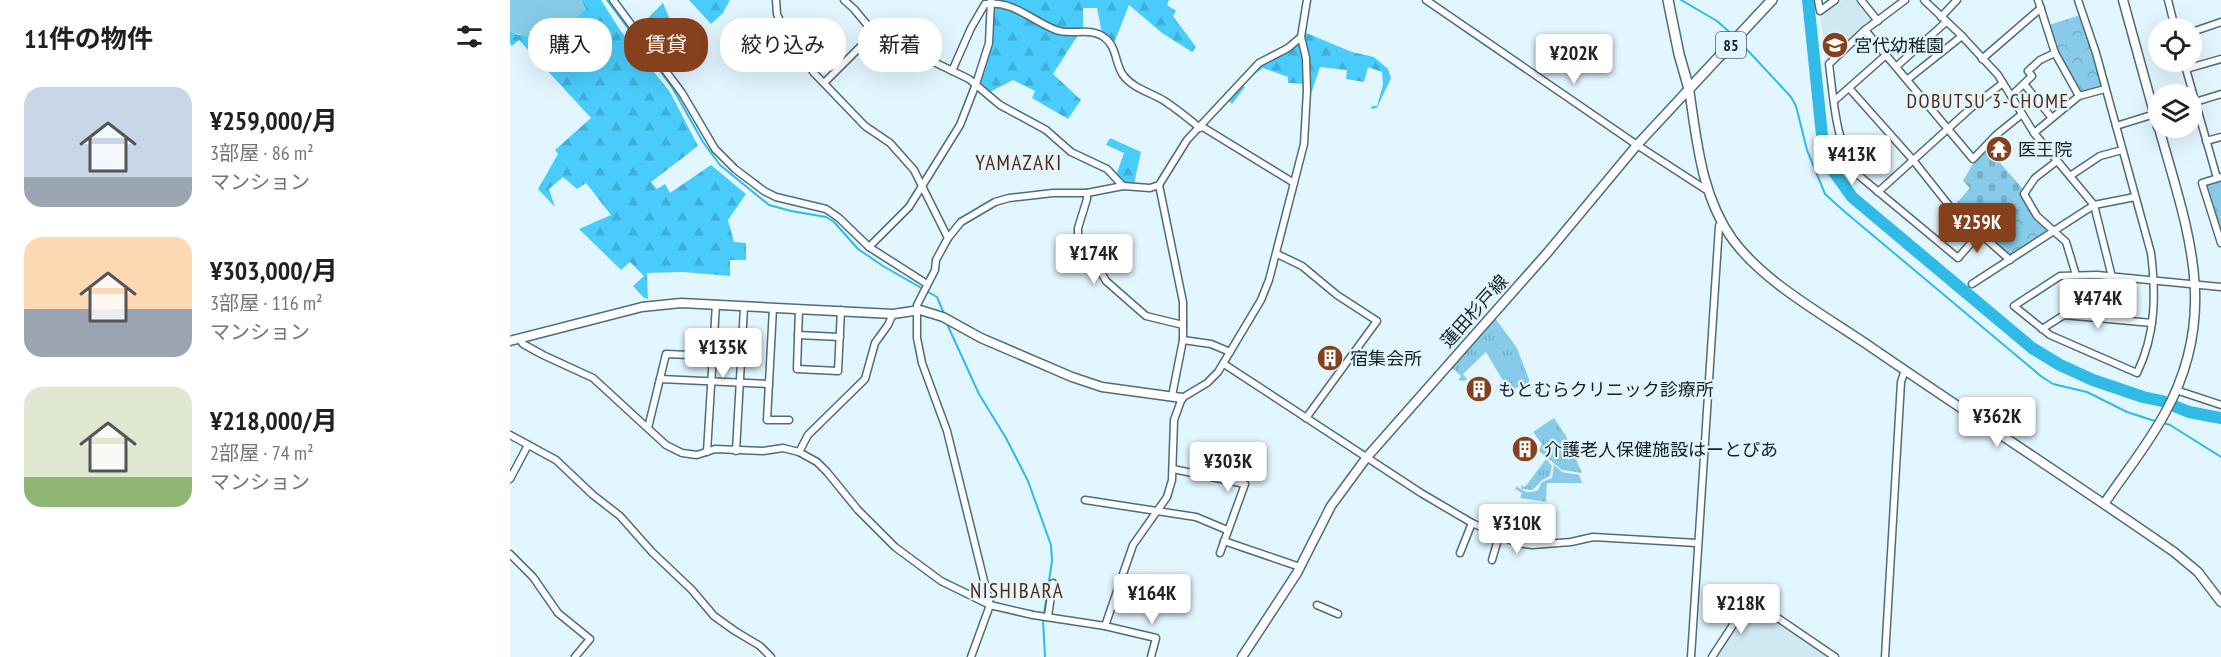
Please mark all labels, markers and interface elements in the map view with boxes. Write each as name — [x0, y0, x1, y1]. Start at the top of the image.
chip: 購入 — [528, 18, 612, 72]
chip: 賃貸 — [624, 18, 708, 72]
chip: 絞り込み — [720, 18, 846, 72]
chip: 新着 — [858, 18, 942, 72]
map controls — [2148, 18, 2202, 138]
button: locate — [2148, 18, 2202, 72]
icon: filters — [453, 20, 486, 53]
text: 11件の物件 — [24, 22, 153, 55]
school or university icon: 宮代幼稚園 — [1820, 30, 1850, 60]
road number: 85 — [1716, 32, 1746, 58]
pin: ¥202K — [1532, 34, 1616, 85]
place label: 宮代幼稚園 — [1854, 34, 1944, 57]
text: ¥202K — [1550, 40, 1598, 66]
button: layers — [2148, 84, 2202, 138]
district label: DOBUTSU 3-CHOME — [1907, 88, 2069, 114]
text: ¥259,000/月 — [210, 104, 338, 137]
icon: home — [72, 111, 144, 183]
temple icon: 医王院 — [1984, 134, 2014, 164]
pin: ¥413K — [1810, 135, 1894, 186]
place label: 医王院 — [2018, 138, 2072, 161]
text: 3部屋 · 86 m² — [210, 140, 314, 166]
text: ¥413K — [1828, 141, 1876, 167]
district label: YAMAZAKI — [975, 149, 1063, 176]
text: マンション — [210, 169, 310, 195]
pin: ¥259K — [1935, 203, 2019, 254]
text: ¥259K — [1953, 209, 2001, 235]
pin: ¥174K — [1052, 234, 1136, 285]
text: ¥174K — [1070, 240, 1118, 266]
text: ¥303,000/月 — [210, 254, 338, 287]
icon: home — [72, 261, 144, 333]
street label: 蓮田杉戸線 — [1435, 270, 1513, 352]
pin: ¥474K — [2056, 279, 2140, 330]
text: ¥474K — [2074, 285, 2122, 311]
text: 3部屋 · 116 m² — [210, 290, 323, 316]
text: マンション — [210, 319, 310, 345]
pin: ¥135K — [681, 328, 765, 379]
text: ¥135K — [699, 334, 747, 360]
building icon: 宿集会所 — [1315, 343, 1345, 373]
place label: 宿集会所 — [1350, 347, 1422, 370]
building icon: もとむらクリニック診療所 — [1464, 374, 1494, 404]
place label: もとむらクリニック診療所 — [1498, 378, 1714, 401]
pin: ¥362K — [1955, 397, 2039, 448]
text: ¥362K — [1973, 403, 2021, 429]
text: ¥218,000/月 — [210, 404, 338, 437]
icon: home — [72, 411, 144, 483]
building icon: 介護老人保健施設はーとぴあ — [1510, 434, 1540, 464]
place label: 介護老人保健施設はーとぴあ — [1544, 438, 1778, 461]
text: 2部屋 · 74 m² — [210, 440, 314, 466]
pin: ¥303K — [1186, 442, 1270, 493]
text: ¥303K — [1204, 448, 1252, 474]
text: マンション — [210, 469, 310, 495]
pin: ¥310K — [1475, 504, 1559, 555]
text: ¥310K — [1493, 510, 1541, 536]
pin: ¥164K — [1110, 574, 1194, 625]
district label: NISHIBARA — [970, 577, 1064, 604]
text: ¥164K — [1128, 580, 1176, 606]
pin: ¥218K — [1699, 584, 1783, 635]
text: ¥218K — [1717, 590, 1765, 616]

